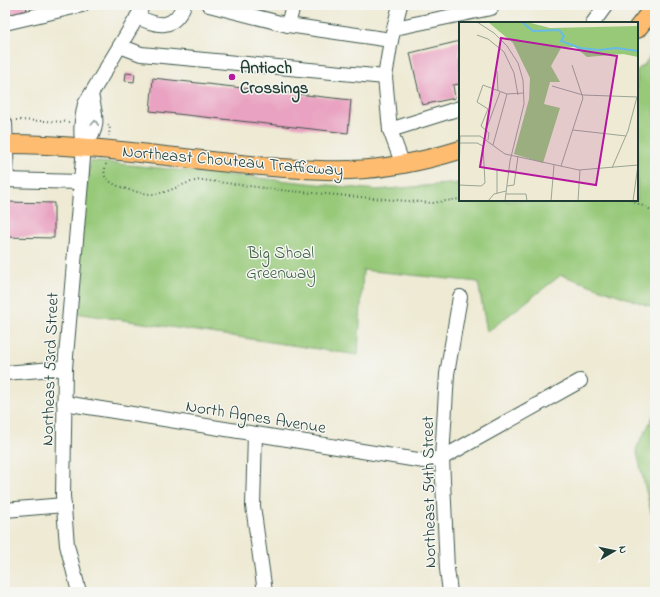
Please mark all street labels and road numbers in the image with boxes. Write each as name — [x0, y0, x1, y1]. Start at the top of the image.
street label: Northeast Chouteau Trafficway — [121, 139, 344, 185]
street label: Northeast 53rd Street — [35, 292, 66, 446]
street label: North Agnes Avenue — [184, 394, 328, 443]
street label: Northeast 54th Street — [416, 415, 443, 568]

